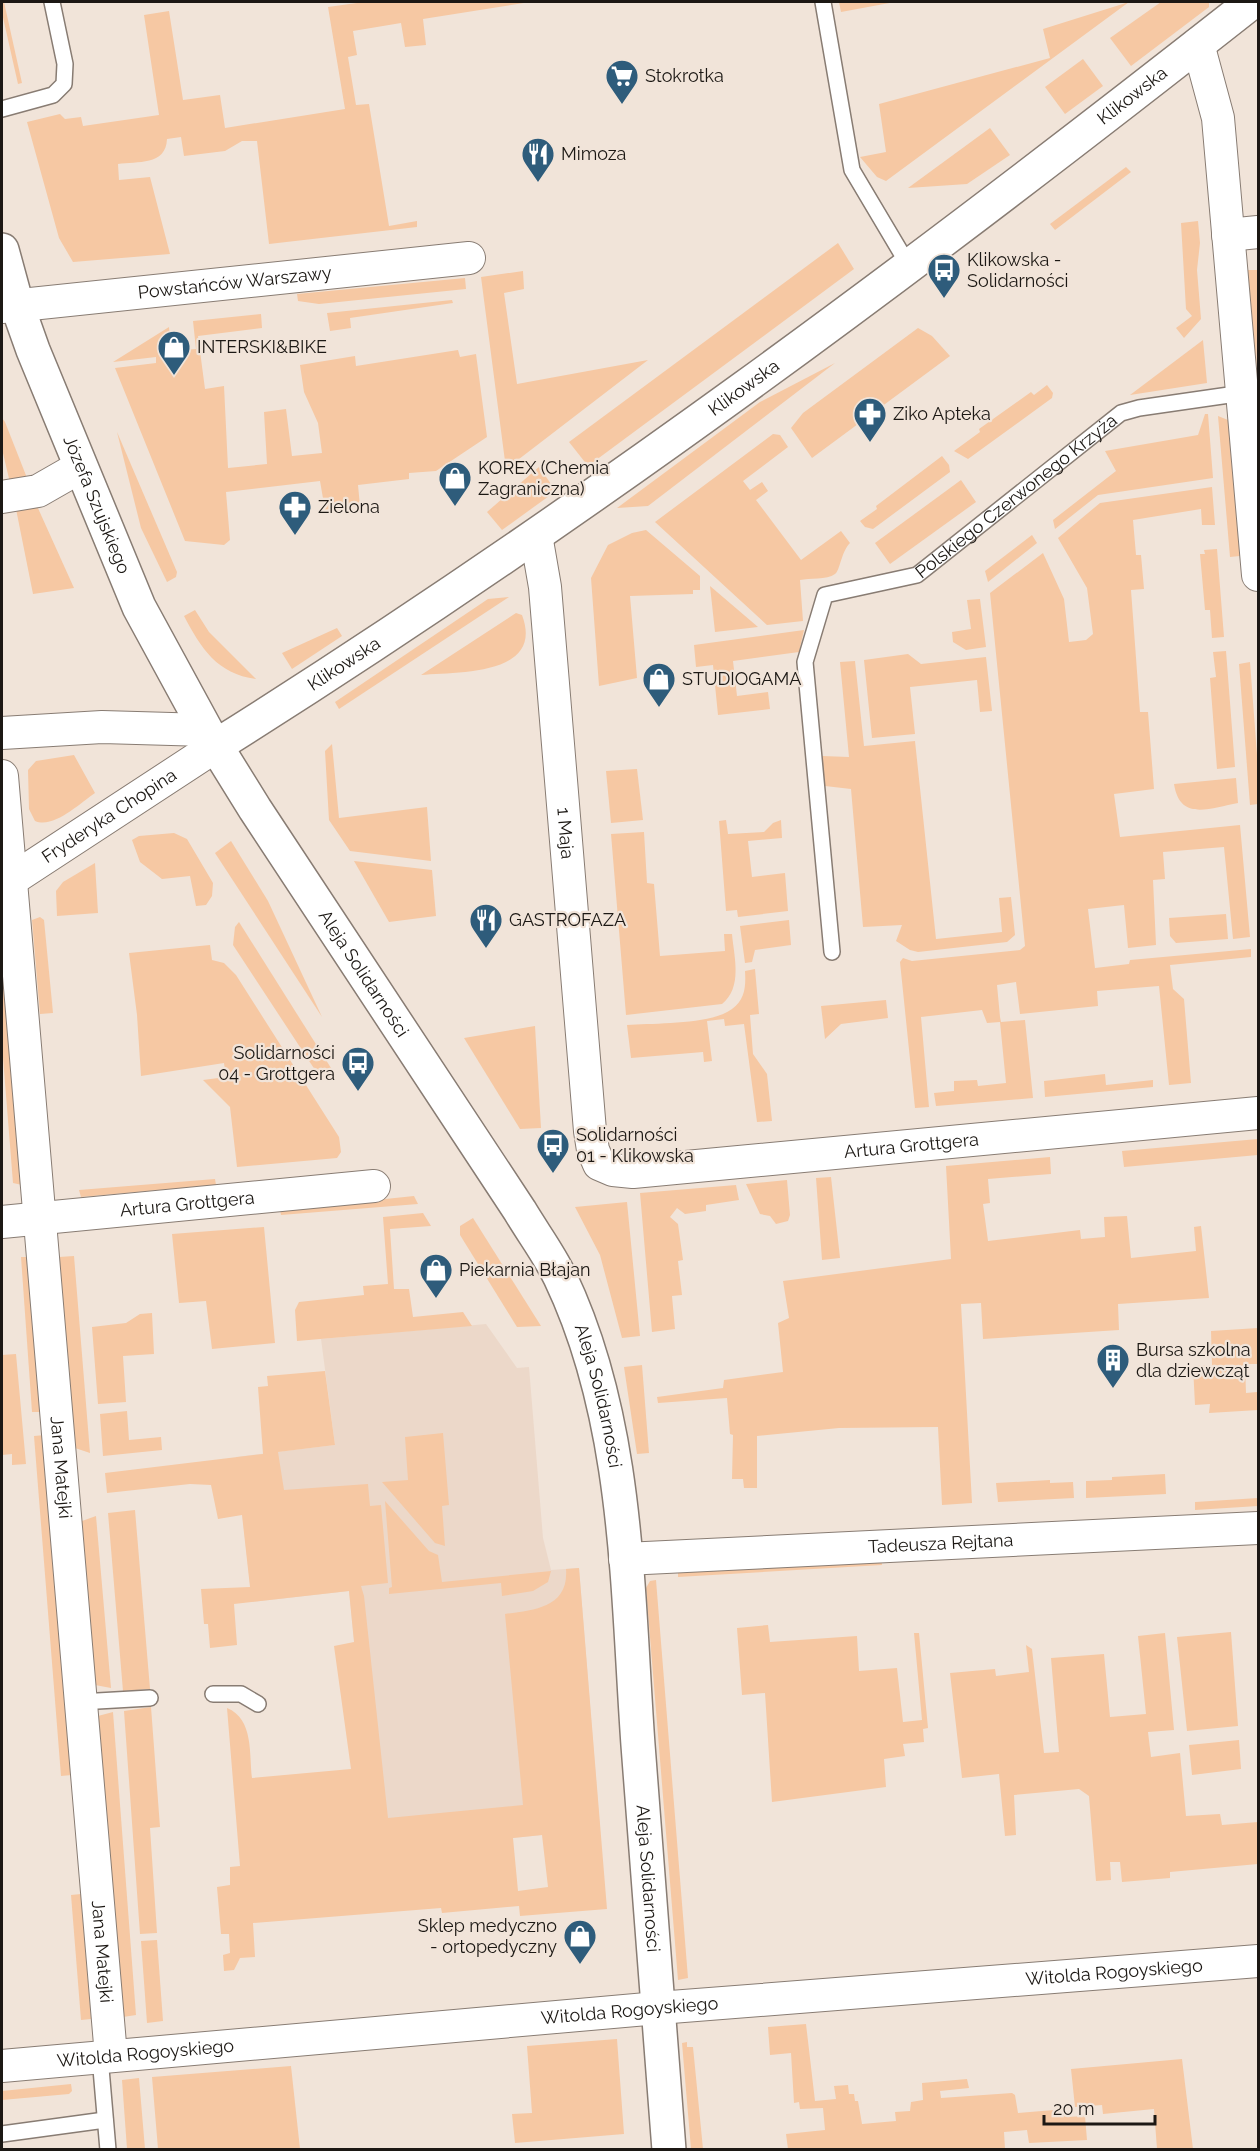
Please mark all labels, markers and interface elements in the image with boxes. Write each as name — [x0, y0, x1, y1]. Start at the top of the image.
supermarket icon: Stokrotka — [604, 58, 640, 105]
street label: Klikowska — [1093, 62, 1171, 129]
place label: Stokrotka — [645, 65, 724, 86]
restaurant icon: Mimoza — [520, 136, 556, 183]
place label: Mimoza — [561, 143, 626, 164]
place label: Klikowska - Solidarności — [967, 249, 1068, 291]
bus stop icon: Klikowska - Solidarności — [926, 252, 962, 299]
street label: Powstańców Warszawy — [137, 261, 333, 303]
shop icon: INTERSKI&BIKE — [156, 329, 192, 376]
place label: INTERSKI&BIKE — [197, 336, 327, 357]
street label: Klikowska — [704, 355, 783, 420]
pharmacy icon: Ziko Apteka — [852, 396, 888, 443]
place label: Ziko Apteka — [893, 403, 991, 424]
street label: Polskiego Czerwonego Krzyża — [911, 409, 1121, 582]
street label: Józefa Szujskiego — [59, 432, 135, 577]
place label: KOREX (Chemia Zagraniczna) — [478, 457, 609, 499]
shop icon: KOREX (Chemia Zagraniczna) — [437, 460, 473, 507]
pharmacy icon: Zielona — [277, 489, 313, 536]
place label: Zielona — [318, 496, 380, 517]
street label: Klikowska — [303, 632, 384, 695]
shop icon: STUDIOGAMA — [641, 661, 677, 708]
place label: STUDIOGAMA — [682, 668, 801, 689]
street label: Fryderyka Chopina — [38, 764, 180, 867]
street label: 1 Maja — [553, 807, 578, 860]
restaurant icon: GASTROFAZA — [468, 902, 504, 949]
street label: Aleja Solidarności — [315, 906, 413, 1041]
place label: GASTROFAZA — [509, 909, 626, 930]
place label: Solidarności 04 - Grottgera — [218, 1042, 335, 1084]
bus stop icon: Solidarności 04 - Grottgera — [340, 1045, 376, 1092]
place label: Solidarności 01 - Klikowska — [576, 1124, 694, 1166]
bus stop icon: Solidarności 01 - Klikowska — [535, 1127, 571, 1174]
street label: Artura Grottgera — [843, 1128, 980, 1162]
street label: Artura Grottgera — [119, 1187, 255, 1221]
shop icon: Piekarnia Błajan — [418, 1252, 454, 1299]
place label: Piekarnia Błajan — [459, 1259, 591, 1280]
street label: Aleja Solidarności — [571, 1321, 626, 1469]
place label: Bursa szkolna dla dziewcząt — [1136, 1339, 1251, 1381]
building icon: Bursa szkolna dla dziewcząt — [1095, 1342, 1131, 1389]
street label: Jana Matejki — [47, 1415, 76, 1520]
street label: Tadeusza Rejtana — [867, 1529, 1014, 1557]
street label: Aleja Solidarności — [632, 1804, 664, 1953]
street label: Jana Matejki — [88, 1900, 117, 2004]
place label: Sklep medyczno - ortopedyczny — [418, 1915, 557, 1957]
shop icon: Sklep medyczno - ortopedyczny — [562, 1918, 598, 1965]
street label: Witolda Rogoyskiego — [1025, 1954, 1204, 1989]
street label: Witolda Rogoyskiego — [540, 1992, 719, 2028]
street label: Witolda Rogoyskiego — [56, 2035, 235, 2071]
scale bar — [1044, 2088, 1155, 2126]
text: 20 m — [1053, 2098, 1095, 2119]

